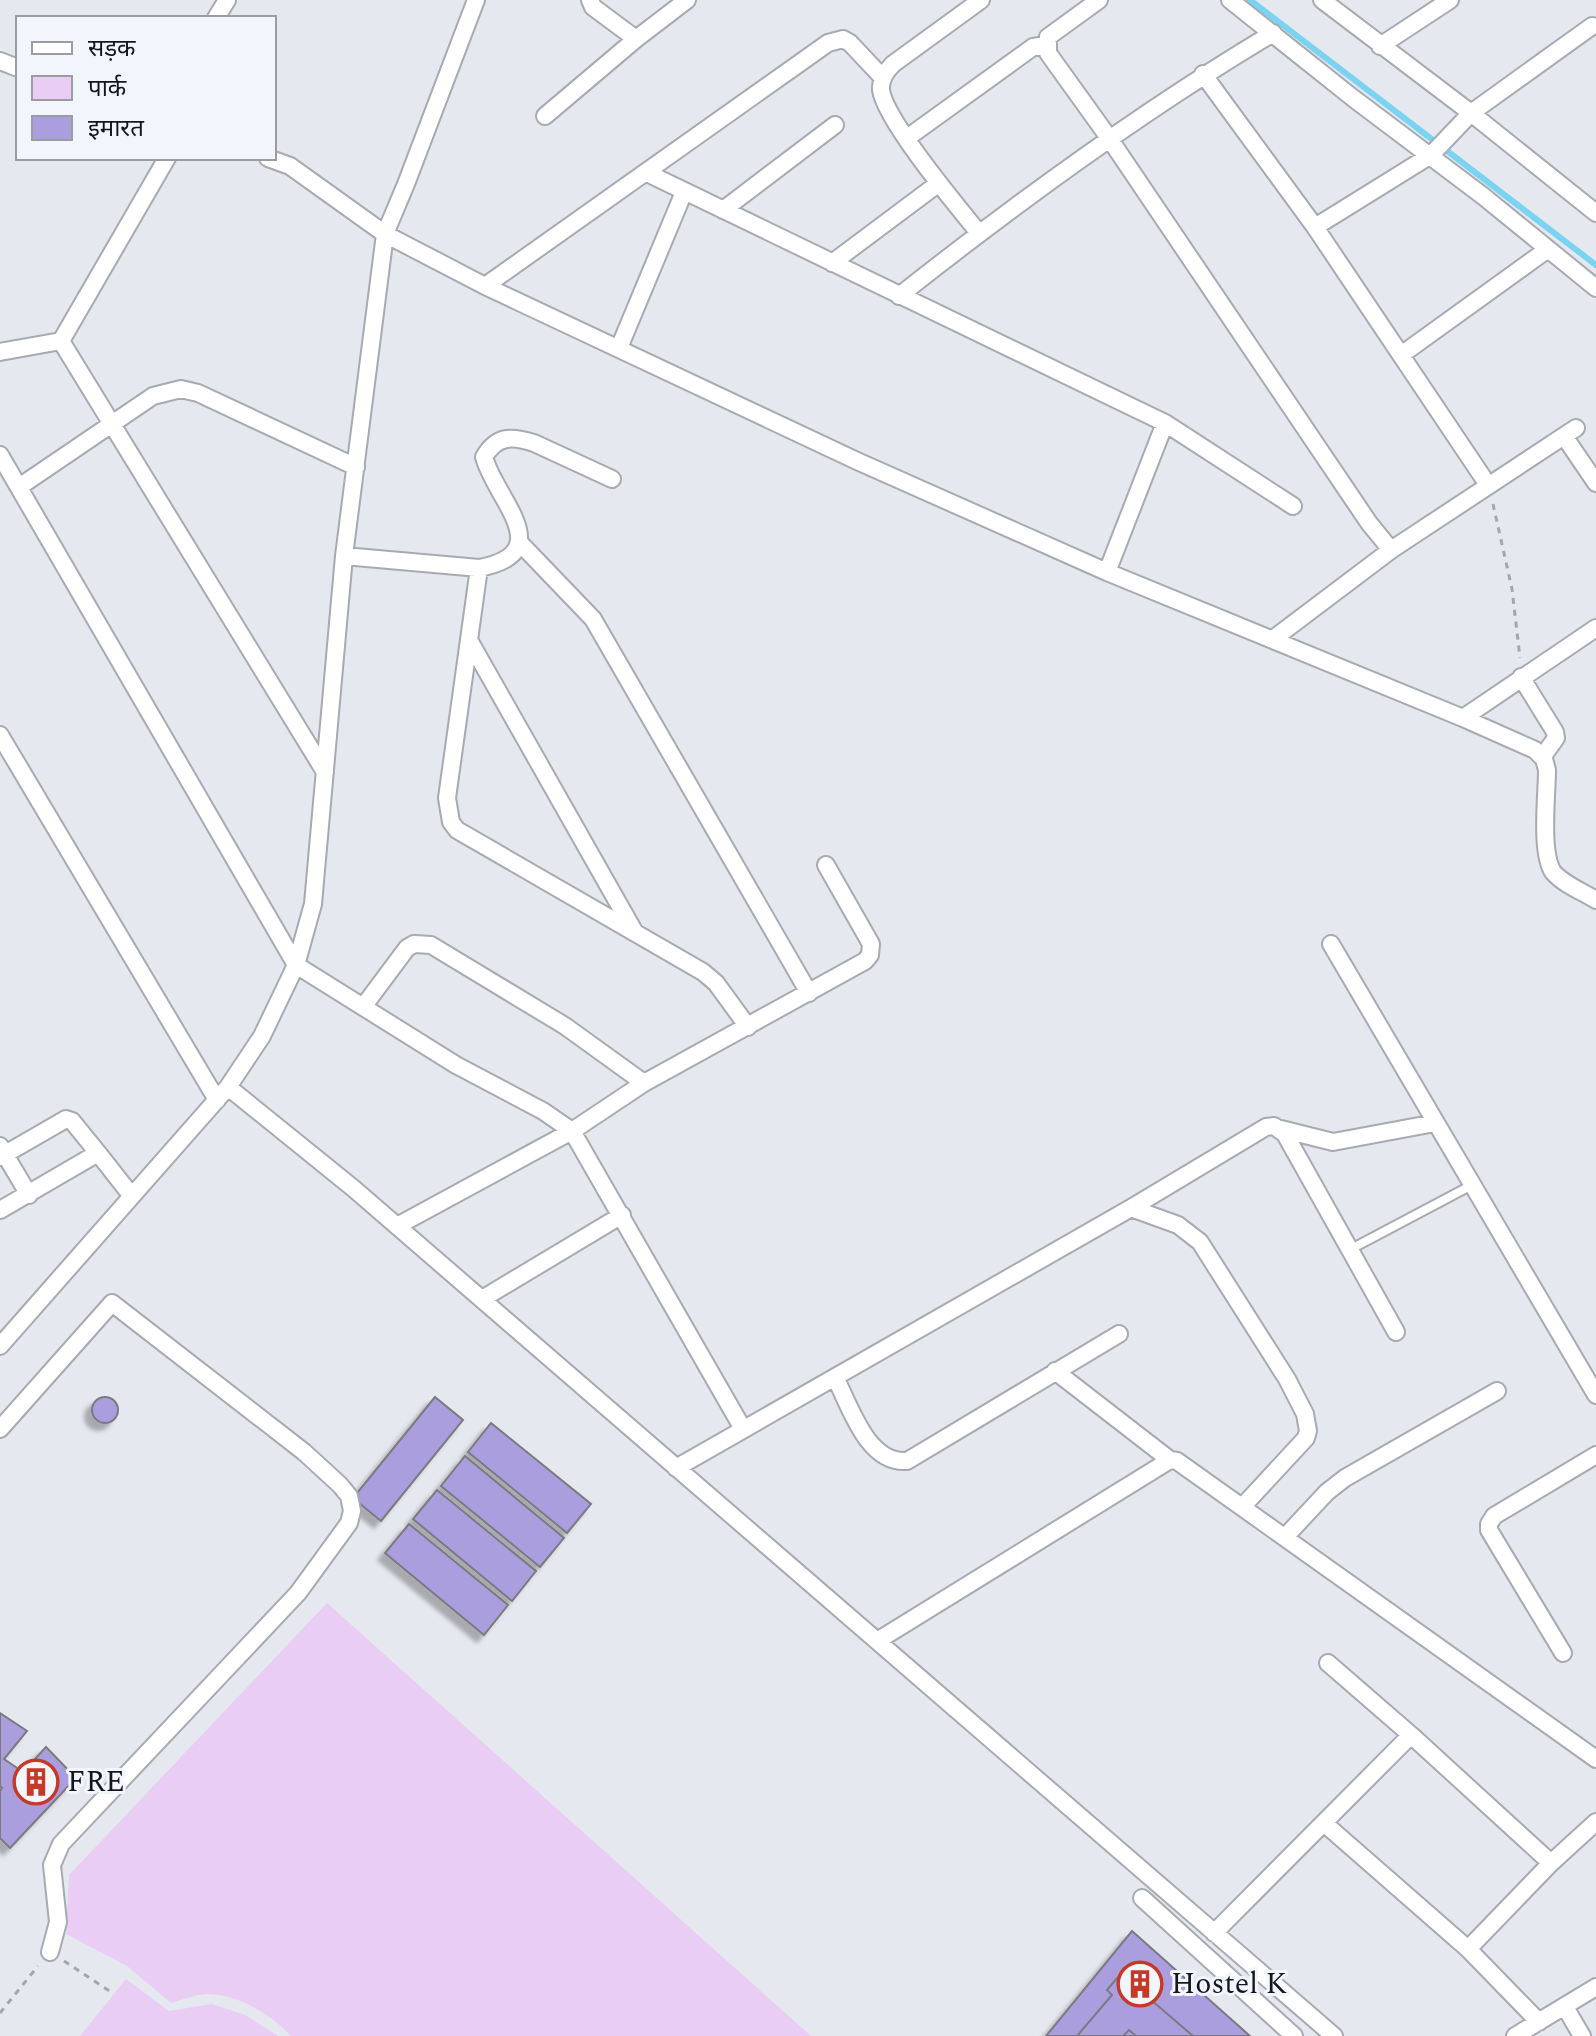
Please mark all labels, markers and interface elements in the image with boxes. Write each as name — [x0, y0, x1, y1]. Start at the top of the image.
legend — [16, 16, 276, 160]
text: सड़क — [88, 31, 136, 67]
text: पार्क — [88, 71, 127, 107]
text: इमारत — [88, 111, 145, 147]
building icon: FRE — [12, 1758, 60, 1806]
place label: FRE — [67, 1759, 125, 1805]
building icon: Hostel K — [1116, 1960, 1164, 2008]
place label: Hostel K — [1171, 1961, 1288, 2007]

